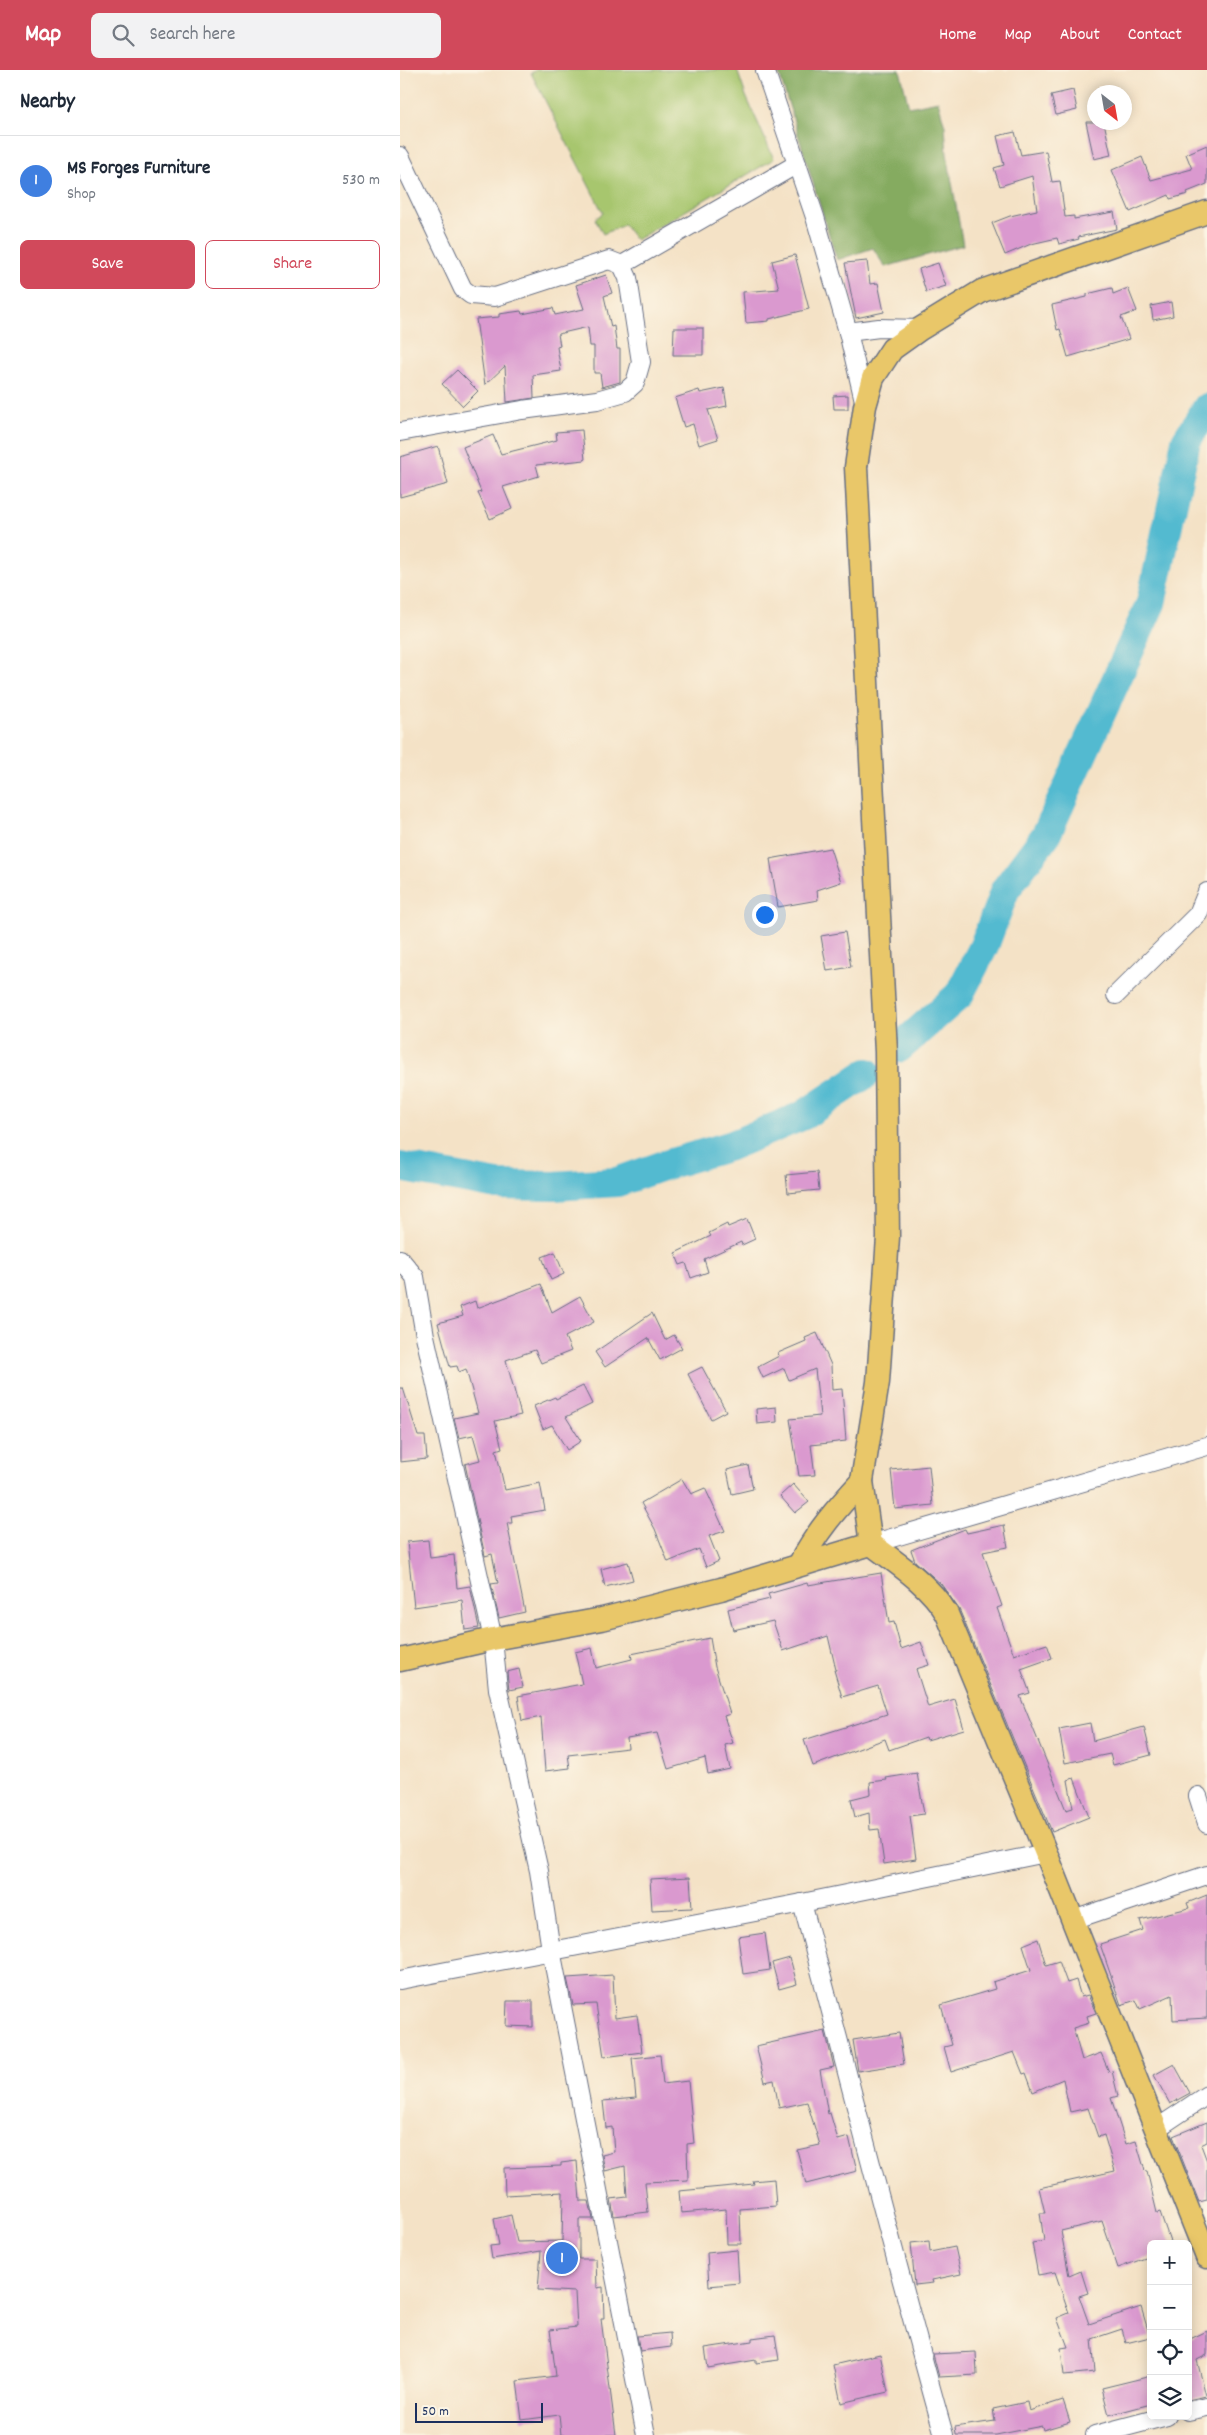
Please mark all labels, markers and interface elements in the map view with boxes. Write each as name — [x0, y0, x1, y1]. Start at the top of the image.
search box — [91, 13, 441, 58]
text: Map — [25, 18, 61, 52]
icon: search — [109, 21, 137, 49]
text: Search here — [149, 22, 235, 49]
text: Home — [939, 23, 976, 48]
text: Map — [1004, 23, 1032, 48]
text: About — [1060, 23, 1100, 48]
text: Contact — [1128, 23, 1182, 48]
north arrow — [1087, 85, 1132, 130]
text: Nearby — [20, 88, 75, 118]
text: MS Forges Furniture — [67, 156, 210, 183]
text: 1 — [34, 169, 38, 192]
text: 530 m — [342, 169, 380, 192]
text: Shop — [67, 183, 96, 206]
button: Save — [20, 240, 195, 289]
button: Share — [205, 240, 380, 289]
your location — [752, 902, 778, 928]
pin: 1 — [546, 2239, 578, 2277]
map controls — [1147, 2240, 1192, 2420]
button: + — [1147, 2240, 1192, 2285]
button: − — [1147, 2285, 1192, 2330]
button: locate — [1147, 2330, 1192, 2375]
button: layers — [1147, 2375, 1192, 2420]
scale bar — [415, 2400, 542, 2423]
text: 50 m — [422, 2402, 449, 2422]

